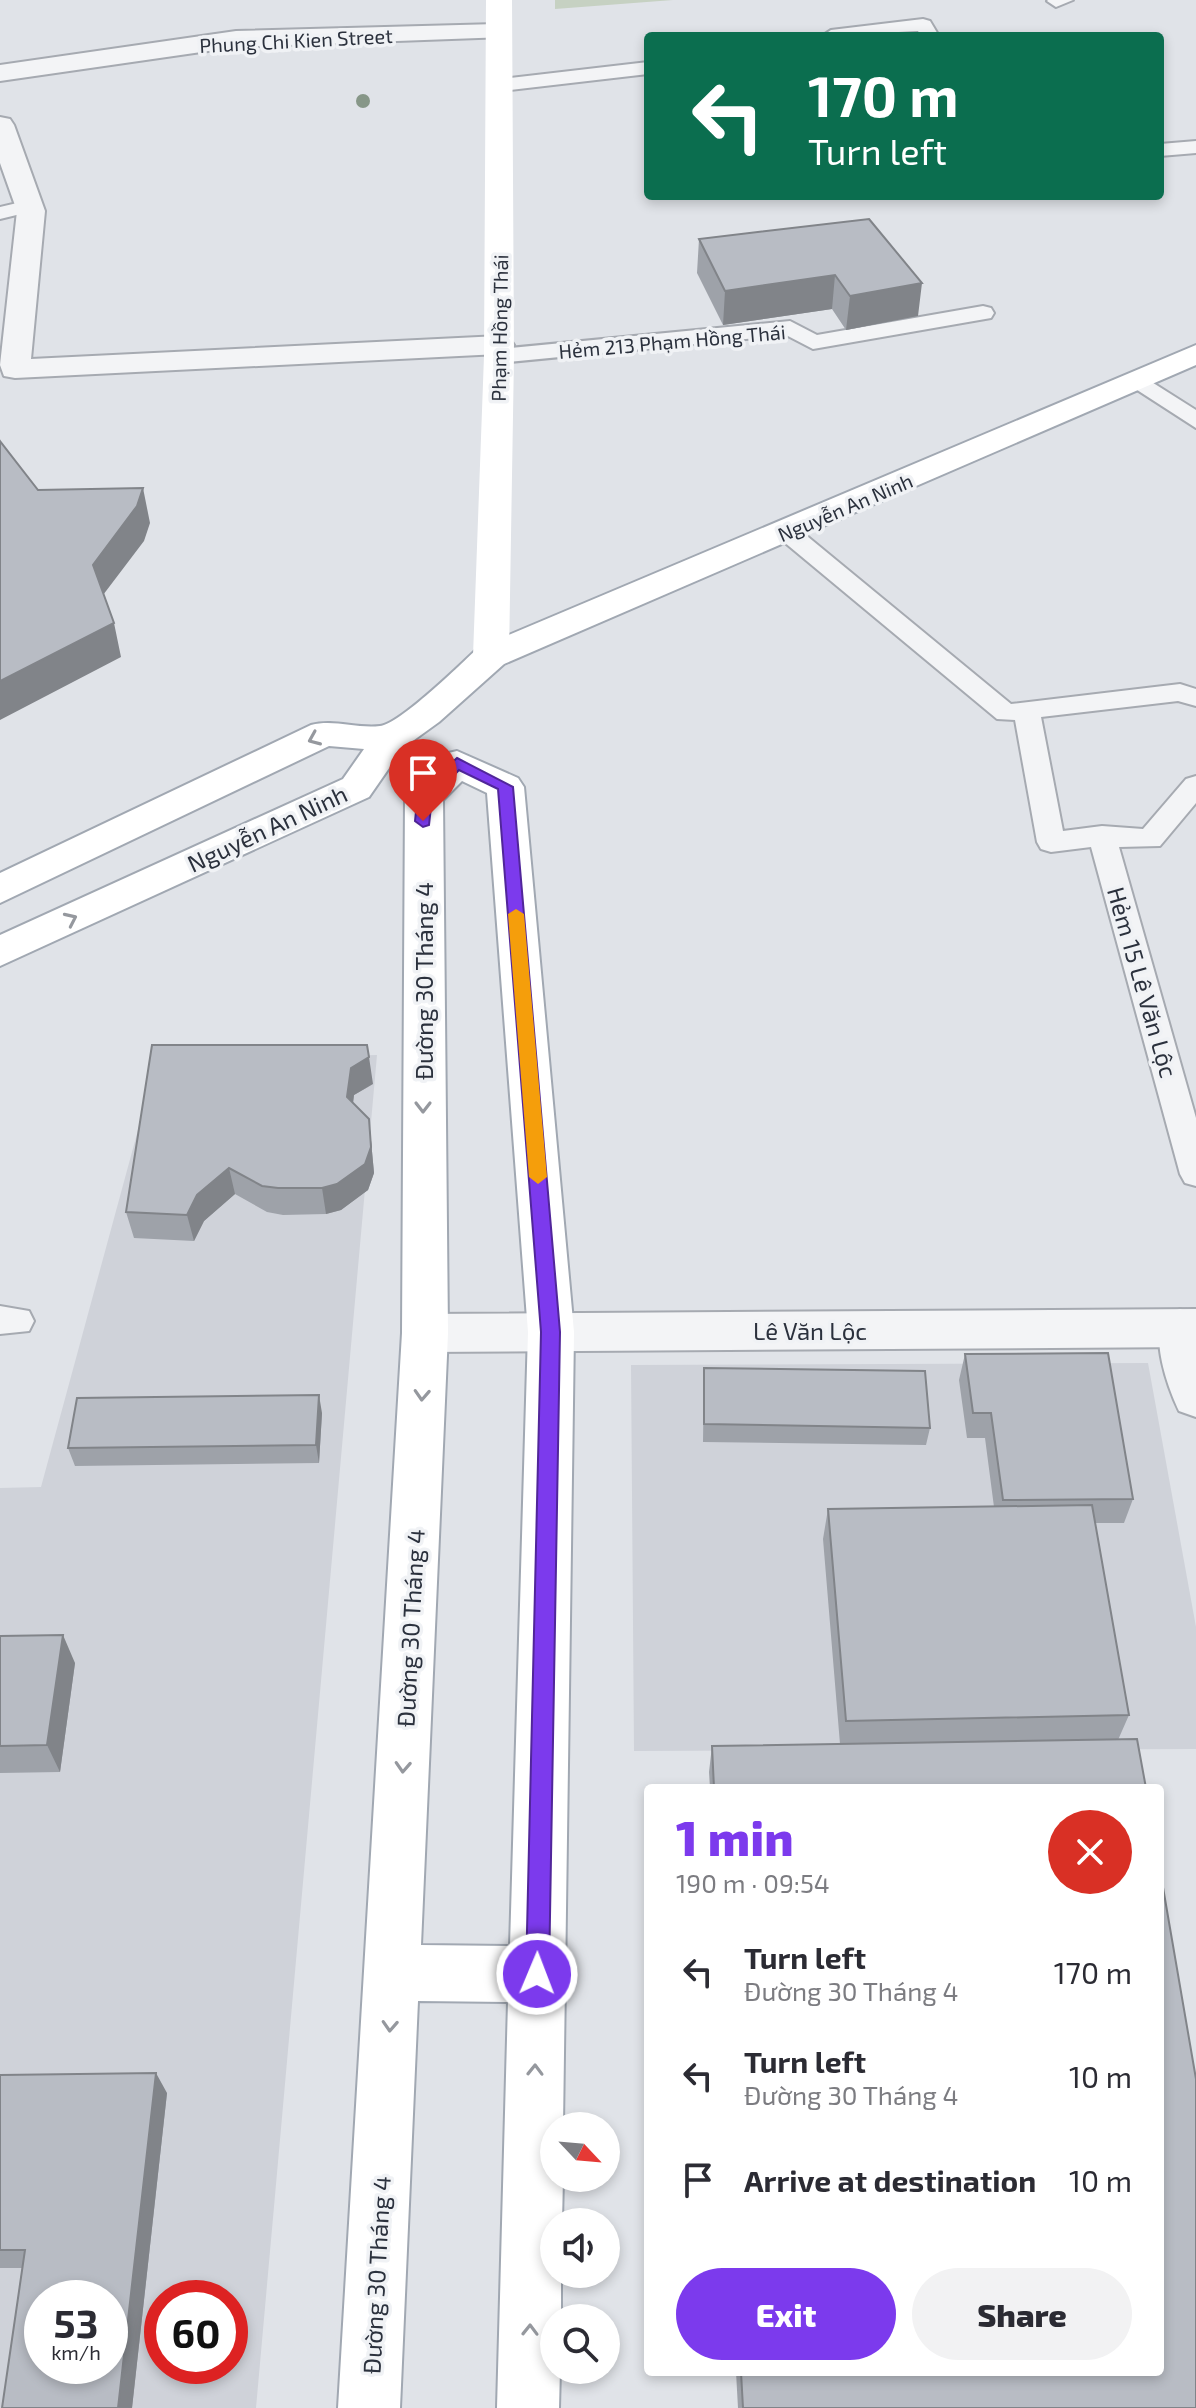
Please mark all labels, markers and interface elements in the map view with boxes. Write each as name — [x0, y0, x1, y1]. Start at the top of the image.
street label: Phung Chi Kien Street — [199, 23, 394, 57]
text: 170 m — [808, 61, 959, 128]
icon: left — [676, 64, 780, 168]
text: Turn left — [808, 129, 947, 172]
street label: Phạm Hồng Thái — [486, 254, 512, 402]
street label: Hẻm 213 Phạm Hồng Thái — [557, 319, 787, 363]
street label: Nguyễn An Ninh — [774, 468, 916, 546]
one-way arrow — [307, 730, 322, 746]
pin — [389, 739, 457, 821]
icon: arrive — [401, 751, 445, 795]
street label: Nguyễn An Ninh — [182, 778, 352, 878]
street label: Đường 30 Tháng 4 — [409, 882, 438, 1080]
street label: Hẻm 15 Lê Văn Lộc — [1102, 883, 1184, 1081]
one-way arrow — [63, 913, 77, 929]
one-way arrow — [414, 1101, 432, 1114]
street label: Lê Văn Lộc — [753, 1316, 867, 1345]
one-way arrow — [413, 1389, 430, 1402]
street label: Đường 30 Tháng 4 — [390, 1528, 430, 1728]
one-way arrow — [395, 1761, 412, 1774]
text: 1 min — [676, 1808, 794, 1866]
button: close — [1048, 1810, 1132, 1894]
text: 190 m · 09:54 — [676, 1867, 830, 1898]
position arrow — [495, 1932, 579, 2016]
text: Turn left — [744, 1939, 866, 1975]
icon: left — [676, 1950, 720, 1994]
text: 170 m — [1054, 1954, 1132, 1990]
text: Đường 30 Tháng 4 — [744, 1975, 959, 2006]
one-way arrow — [381, 2020, 398, 2033]
text: Turn left — [744, 2043, 866, 2079]
icon: left — [676, 2054, 720, 2098]
text: 10 m — [1069, 2058, 1132, 2094]
one-way arrow — [527, 2063, 544, 2076]
text: Đường 30 Tháng 4 — [744, 2079, 959, 2110]
north arrow — [540, 2112, 620, 2192]
map controls — [540, 2112, 620, 2384]
icon: arrive — [676, 2158, 720, 2202]
text: Arrive at destination — [744, 2162, 1036, 2198]
text: 10 m — [1069, 2162, 1132, 2198]
street label: Đường 30 Tháng 4 — [356, 2175, 396, 2375]
button: sound — [540, 2208, 620, 2288]
button: Exit — [676, 2268, 896, 2360]
button: Share — [912, 2268, 1132, 2360]
speed limit sign: 60 — [144, 2280, 248, 2384]
text: 53 — [54, 2298, 98, 2346]
button: search — [540, 2304, 620, 2384]
one-way arrow — [521, 2323, 538, 2336]
text: km/h — [51, 2340, 101, 2364]

